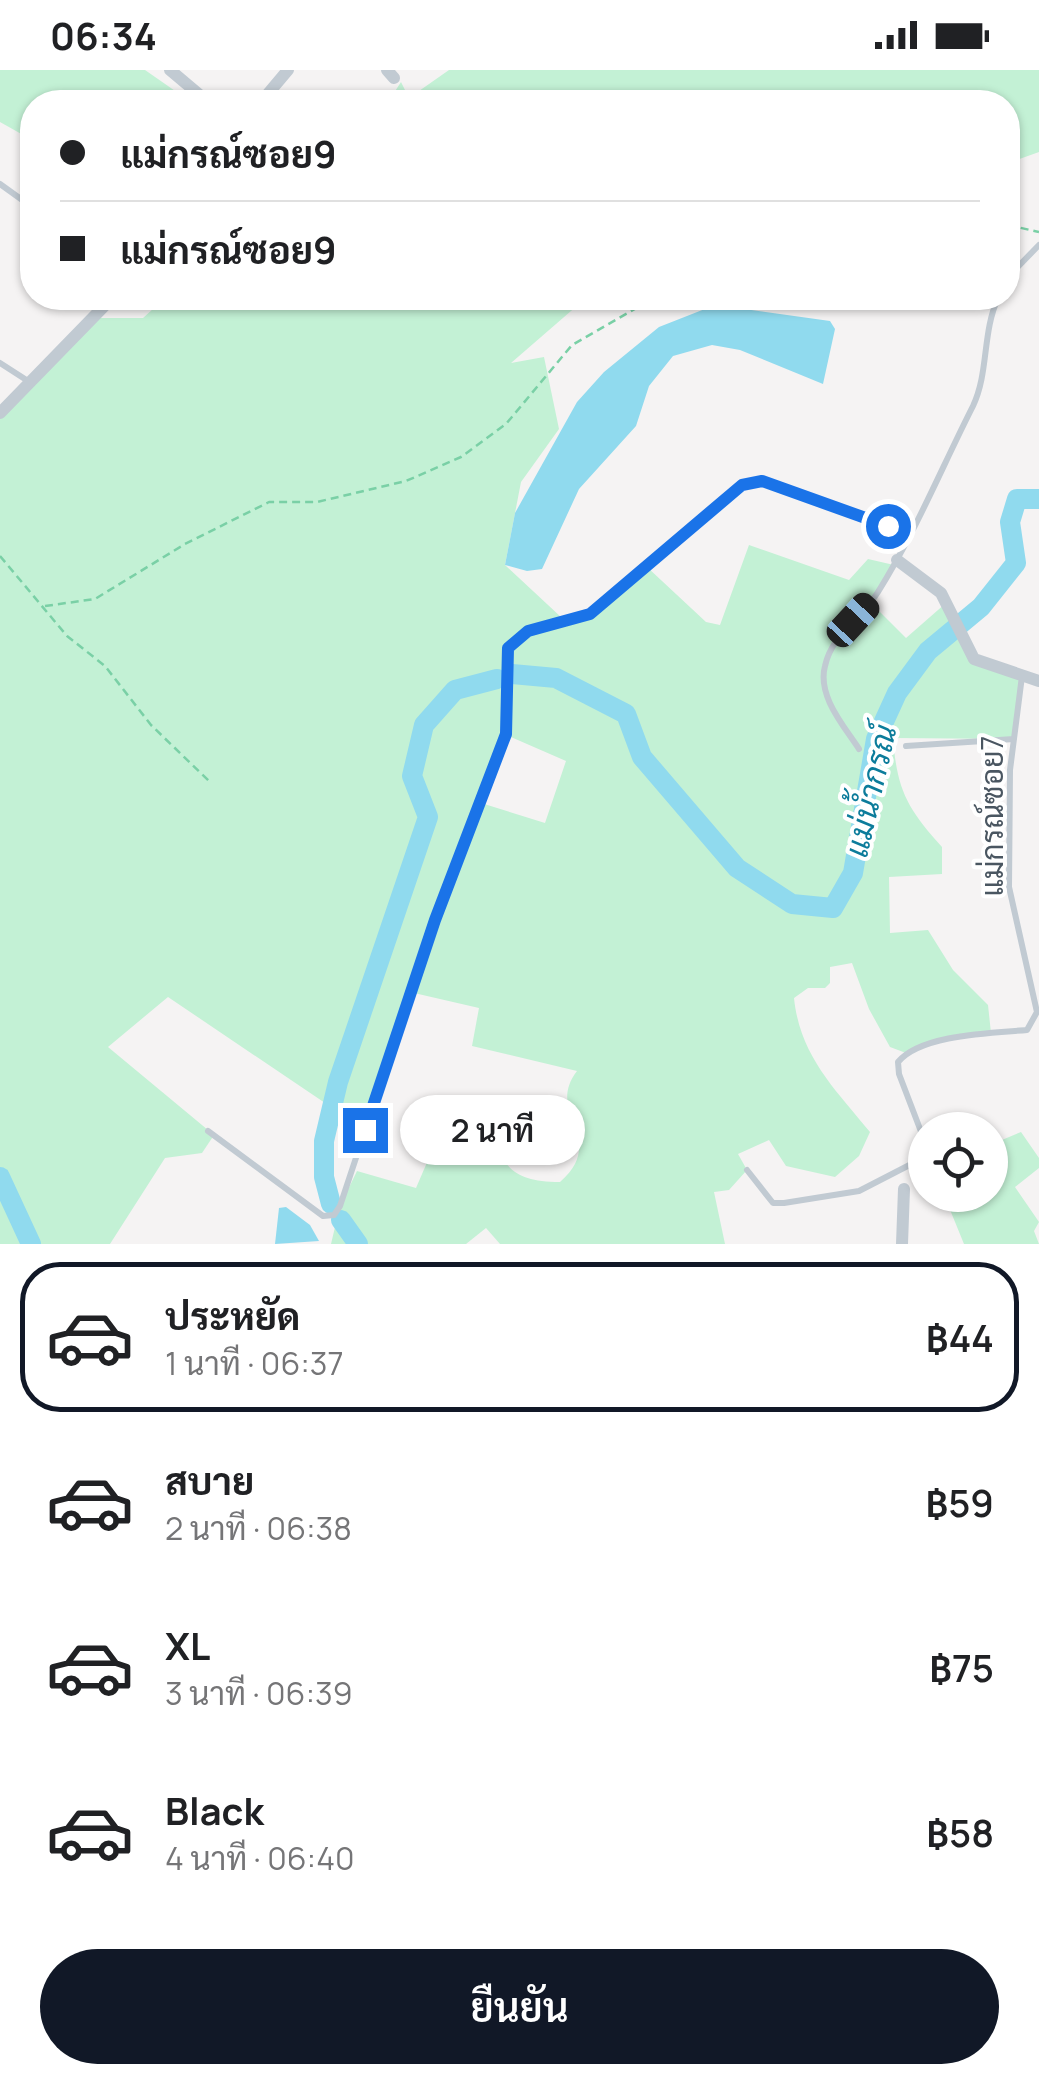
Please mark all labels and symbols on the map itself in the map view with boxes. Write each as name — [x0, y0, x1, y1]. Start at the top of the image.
route start — [866, 504, 911, 549]
car — [822, 588, 884, 652]
water label: แม่น้ำกรณ์ — [828, 715, 908, 861]
street label: แม่กรณ์ซอย7 — [971, 736, 1012, 896]
callout: 2 นาที — [400, 1095, 585, 1165]
route end — [343, 1108, 388, 1153]

